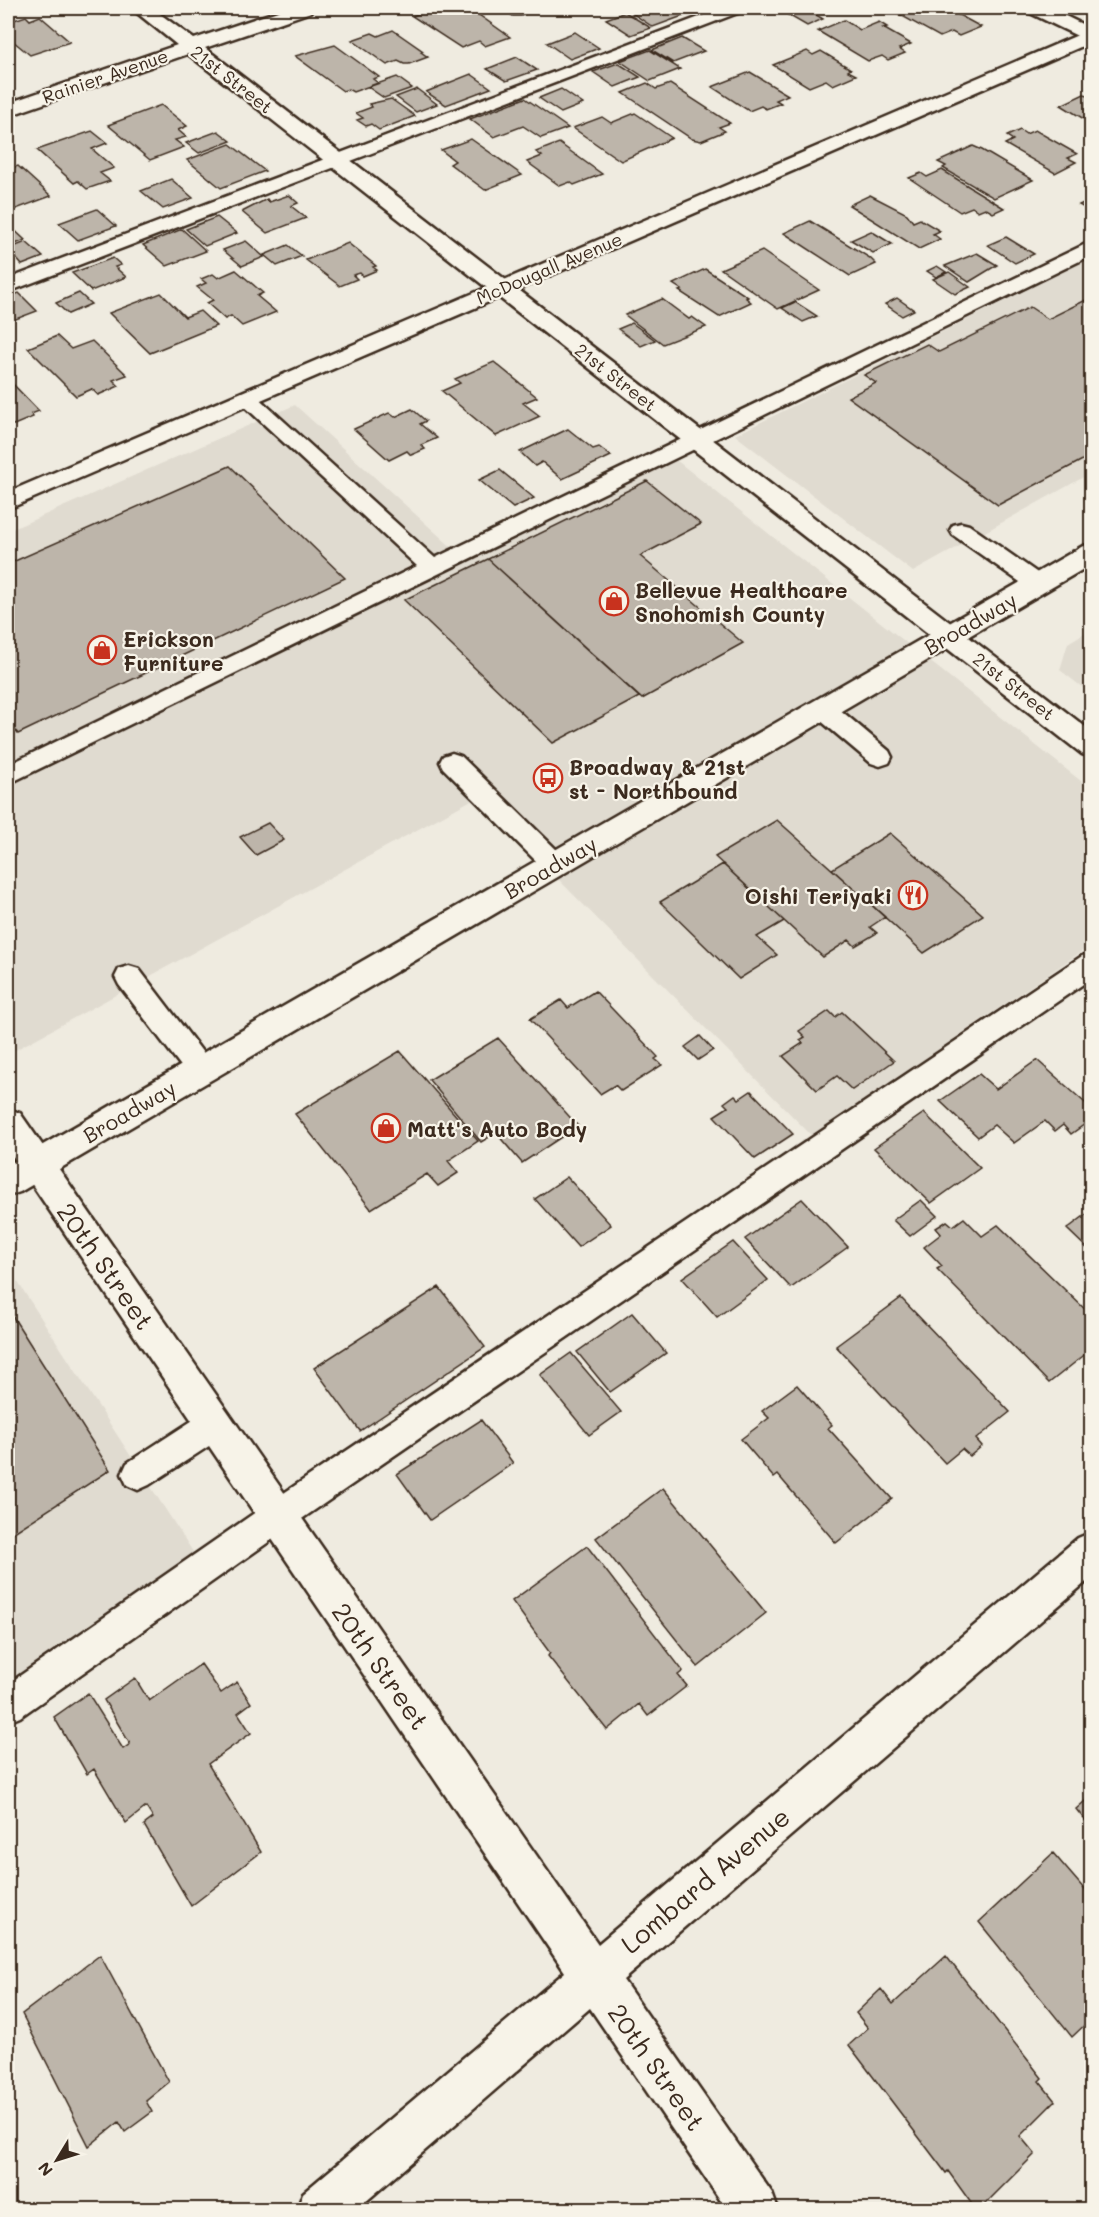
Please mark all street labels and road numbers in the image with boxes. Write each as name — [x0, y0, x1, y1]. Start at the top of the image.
street label: 21st Street — [186, 39, 278, 119]
street label: Rainier Avenue — [39, 43, 171, 109]
street label: McDougall Avenue — [472, 226, 626, 310]
street label: 21st Street — [570, 337, 662, 417]
street label: Broadway — [919, 586, 1021, 660]
street label: 21st Street — [968, 646, 1060, 726]
street label: Broadway — [499, 830, 601, 904]
street label: Broadway — [78, 1074, 180, 1148]
street label: 20th Street — [50, 1196, 162, 1336]
street label: 20th Street — [325, 1596, 437, 1736]
street label: Lombard Avenue — [613, 1799, 797, 1961]
street label: 20th Street — [601, 1997, 713, 2137]

